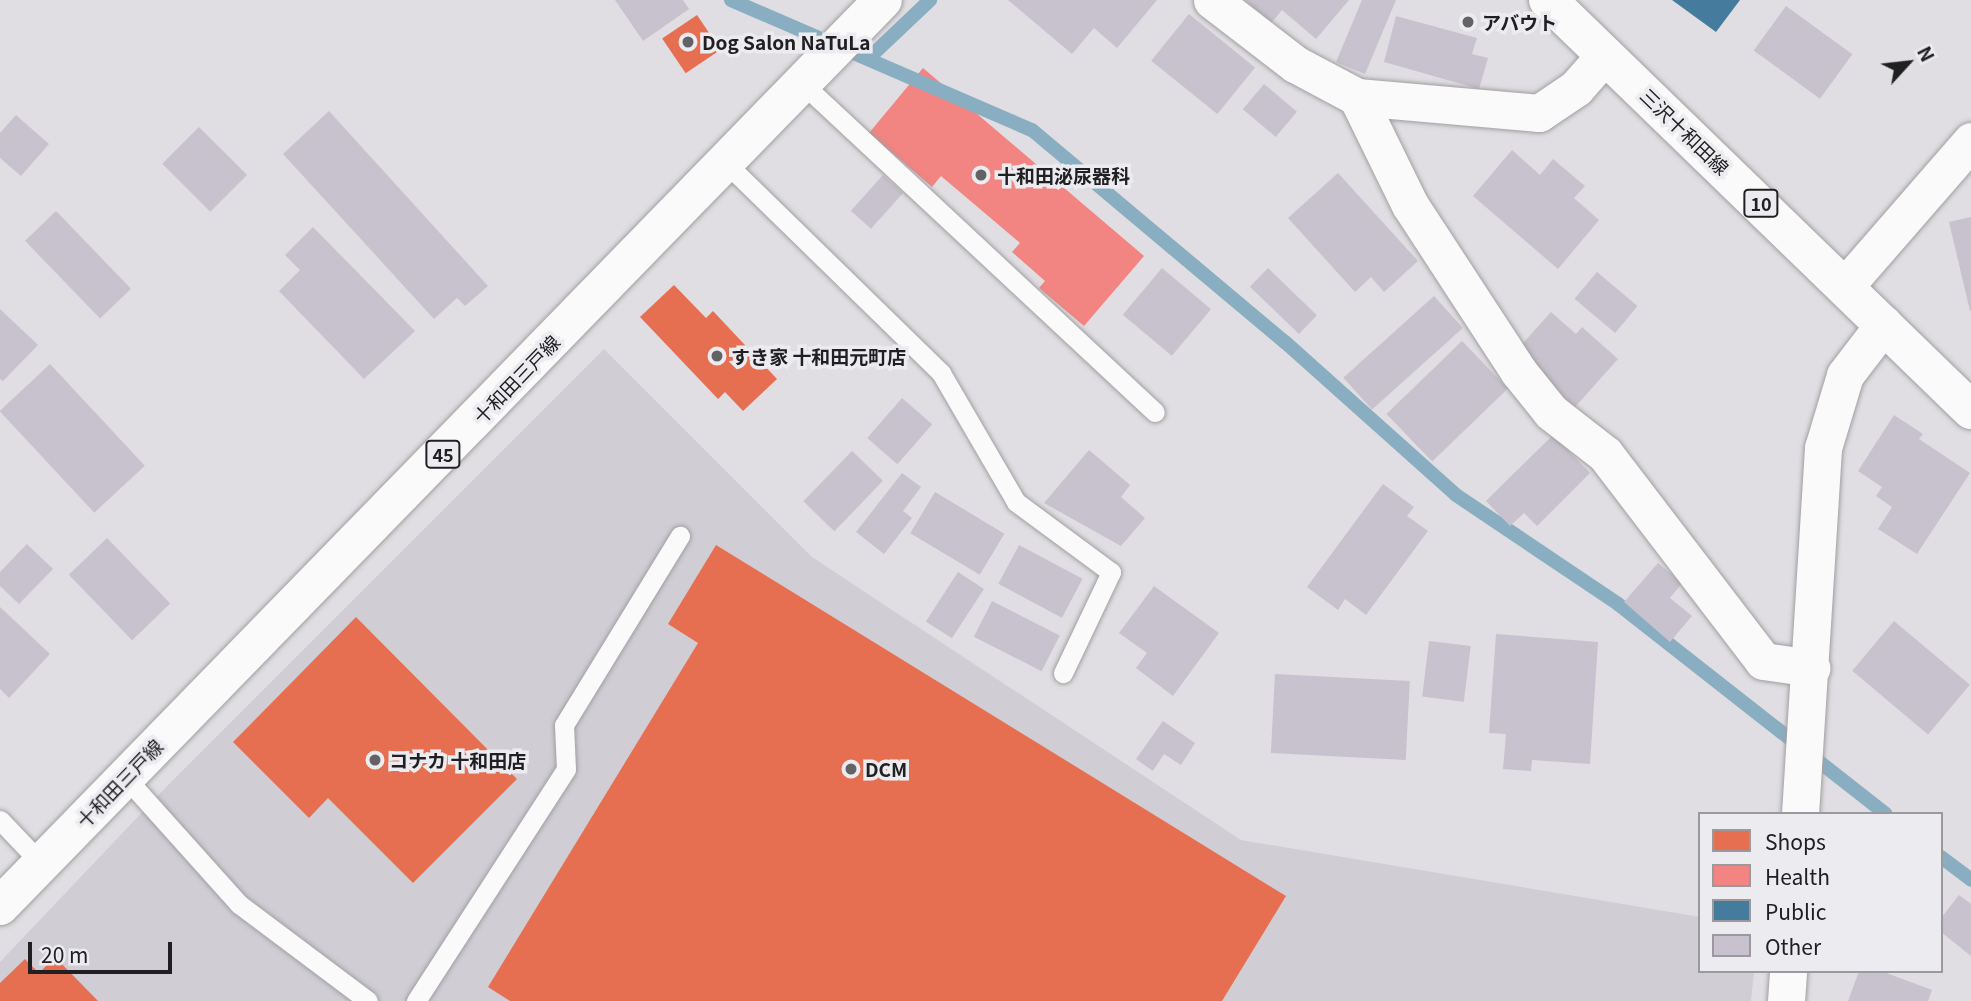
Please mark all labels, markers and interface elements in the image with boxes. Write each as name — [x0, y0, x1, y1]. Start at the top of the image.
place label: アバウト — [1482, 11, 1558, 33]
marker: アバウト — [1460, 14, 1476, 30]
north arrow — [1873, 28, 1943, 98]
place label: Dog Salon NaTuLa — [702, 31, 871, 53]
marker: Dog Salon NaTuLa — [680, 34, 696, 50]
text: N — [1912, 41, 1942, 66]
street label: 三沢十和田線 — [1636, 83, 1734, 179]
place label: 十和田泌尿器科 — [997, 164, 1130, 186]
marker: 十和田泌尿器科 — [971, 165, 991, 185]
road number: 10 — [1742, 188, 1780, 218]
street label: 十和田三戸線 — [468, 330, 564, 428]
place label: すき家 十和田元町店 — [731, 345, 906, 367]
marker: すき家 十和田元町店 — [709, 348, 725, 364]
road number: 45 — [424, 440, 462, 468]
street label: 十和田三戸線 — [71, 734, 167, 832]
place label: コナカ 十和田店 — [389, 749, 526, 771]
marker: コナカ 十和田店 — [367, 752, 383, 768]
place label: DCM — [865, 758, 907, 780]
marker: DCM — [843, 761, 859, 777]
legend — [1698, 812, 1943, 973]
text: Shops — [1765, 826, 1826, 856]
text: Health — [1765, 861, 1830, 891]
text: Public — [1765, 896, 1826, 926]
scale bar — [32, 928, 175, 972]
text: Other — [1765, 931, 1821, 961]
text: 20 m — [41, 939, 88, 969]

